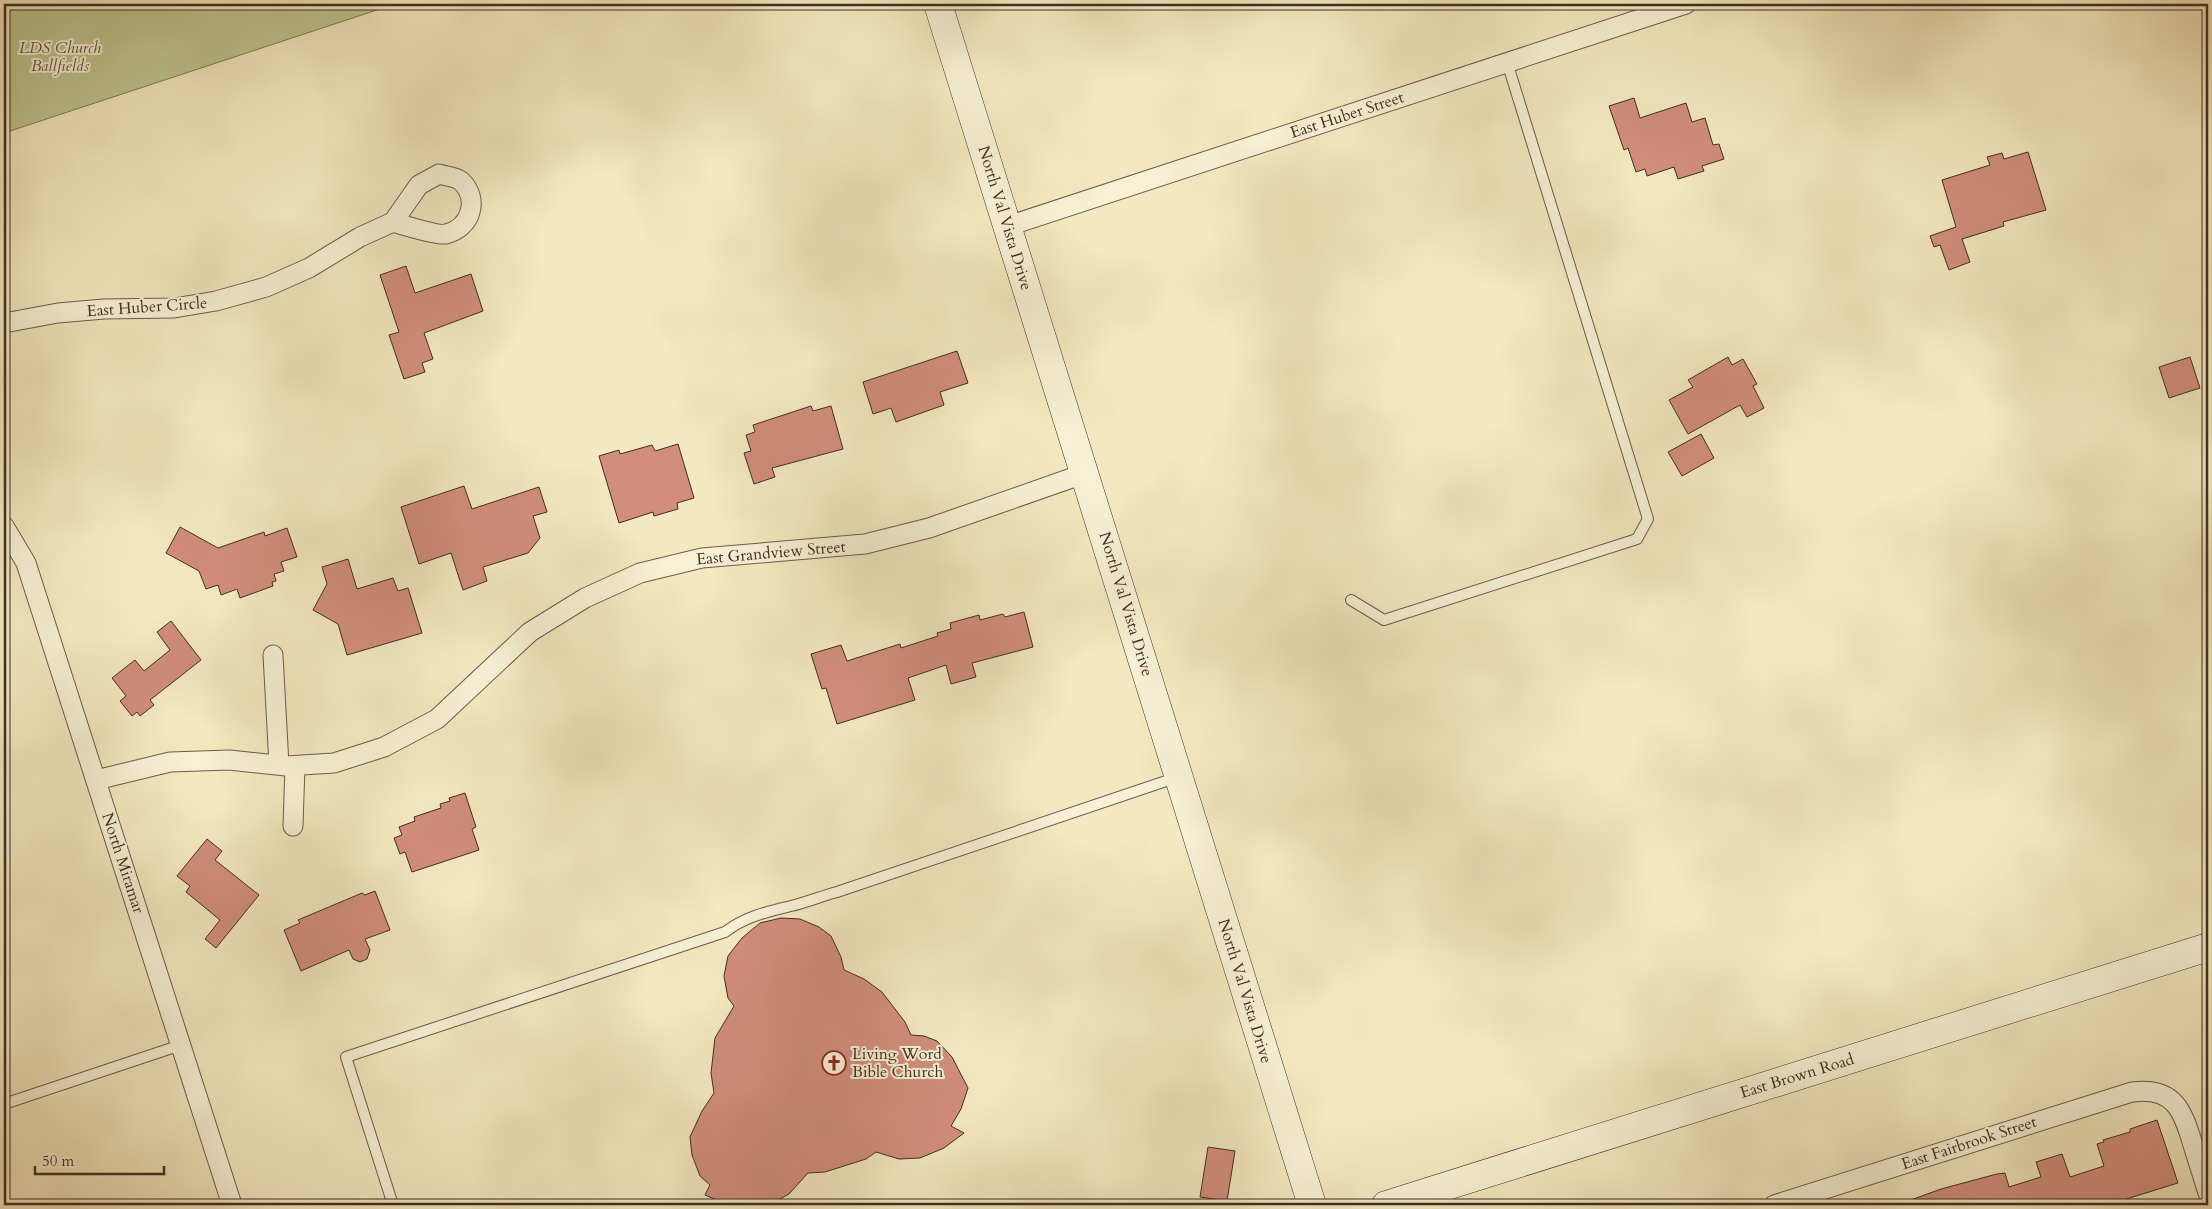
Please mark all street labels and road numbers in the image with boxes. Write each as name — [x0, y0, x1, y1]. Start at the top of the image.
street label: East Huber Street — [1287, 86, 1407, 144]
street label: North Val Vista Drive — [973, 143, 1037, 293]
street label: East Huber Circle — [86, 292, 208, 322]
street label: North Val Vista Drive — [1094, 529, 1158, 679]
street label: East Grandview Street — [695, 536, 847, 570]
street label: North Miramar — [96, 810, 150, 916]
street label: North Val Vista Drive — [1213, 916, 1277, 1066]
street label: East Brown Road — [1737, 1048, 1857, 1104]
street label: East Fairbrook Street — [1899, 1111, 2039, 1175]

